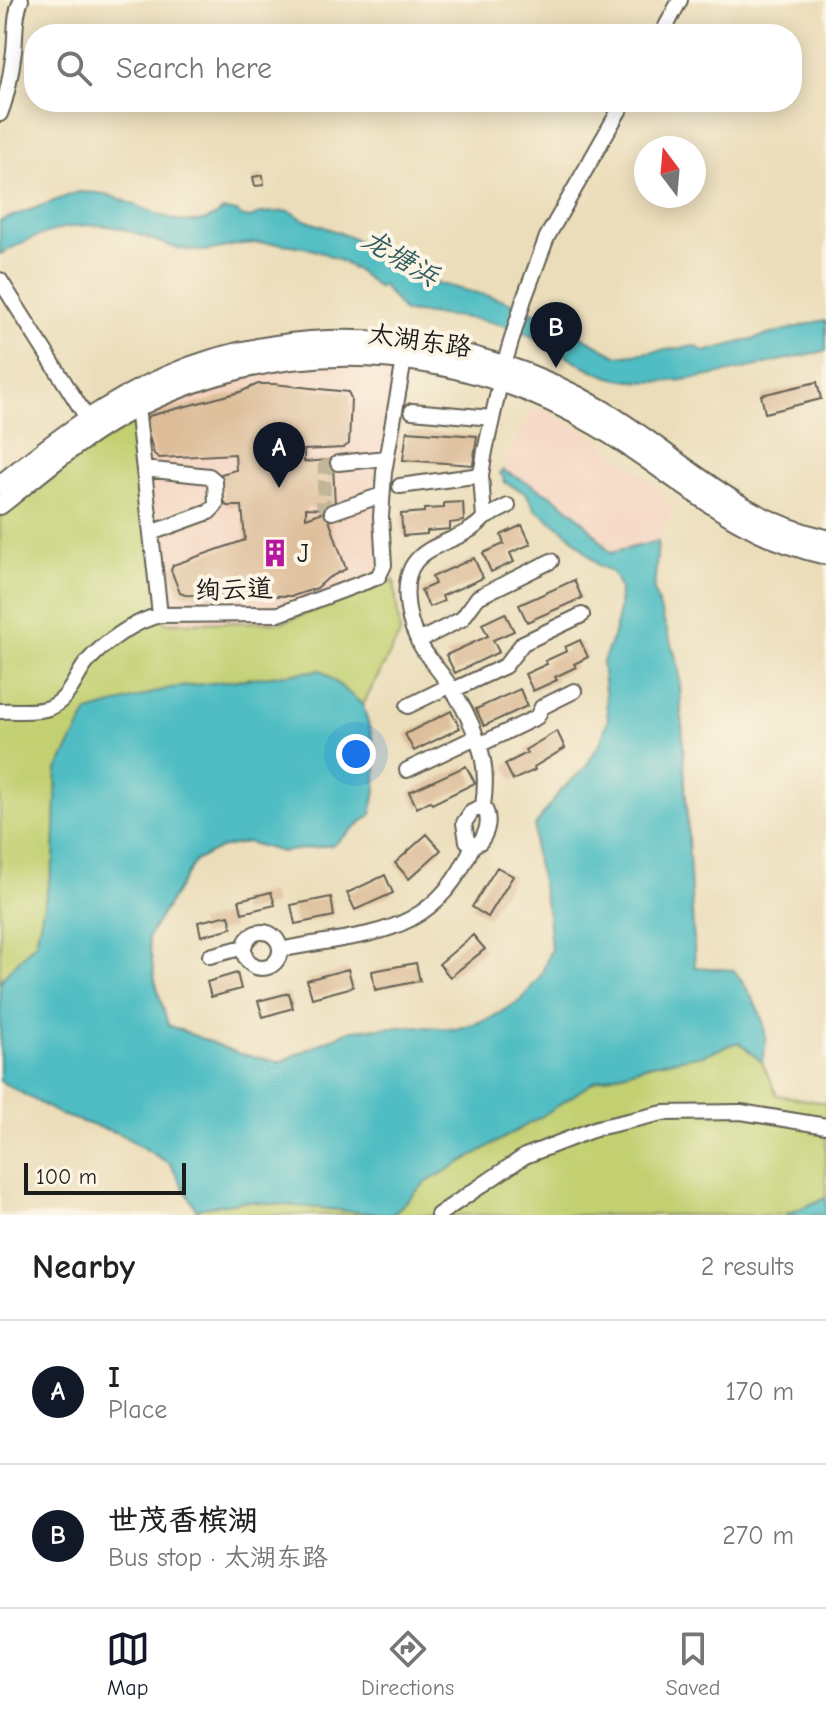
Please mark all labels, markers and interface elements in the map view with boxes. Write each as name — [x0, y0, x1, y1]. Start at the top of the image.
search box — [24, 24, 802, 112]
icon: search — [52, 46, 96, 90]
text: Search here — [116, 51, 272, 86]
north arrow — [634, 136, 706, 208]
water label: 龙塘浜 — [356, 223, 446, 294]
pin: B — [530, 302, 582, 368]
street label: 太湖东路 — [366, 319, 473, 363]
pin: A — [253, 422, 305, 488]
building icon: J — [260, 538, 290, 568]
place label: J — [297, 539, 309, 569]
street label: 绚云道 — [195, 574, 274, 606]
your location — [336, 734, 376, 774]
scale bar — [24, 1159, 186, 1195]
text: 100 m — [36, 1164, 97, 1190]
text: Nearby — [32, 1247, 135, 1287]
text: 2 results — [701, 1252, 794, 1282]
text: I — [108, 1360, 120, 1395]
text: A — [51, 1377, 65, 1407]
text: 170 m — [725, 1377, 794, 1407]
text: Place — [108, 1395, 167, 1425]
text: 世茂香槟湖 — [108, 1503, 258, 1538]
text: B — [50, 1521, 66, 1551]
text: 270 m — [722, 1521, 794, 1551]
text: Bus stop · 太湖东路 — [108, 1543, 328, 1573]
tab: Map — [106, 1627, 150, 1701]
tab: Directions — [361, 1627, 454, 1701]
tab: Saved — [665, 1627, 720, 1701]

